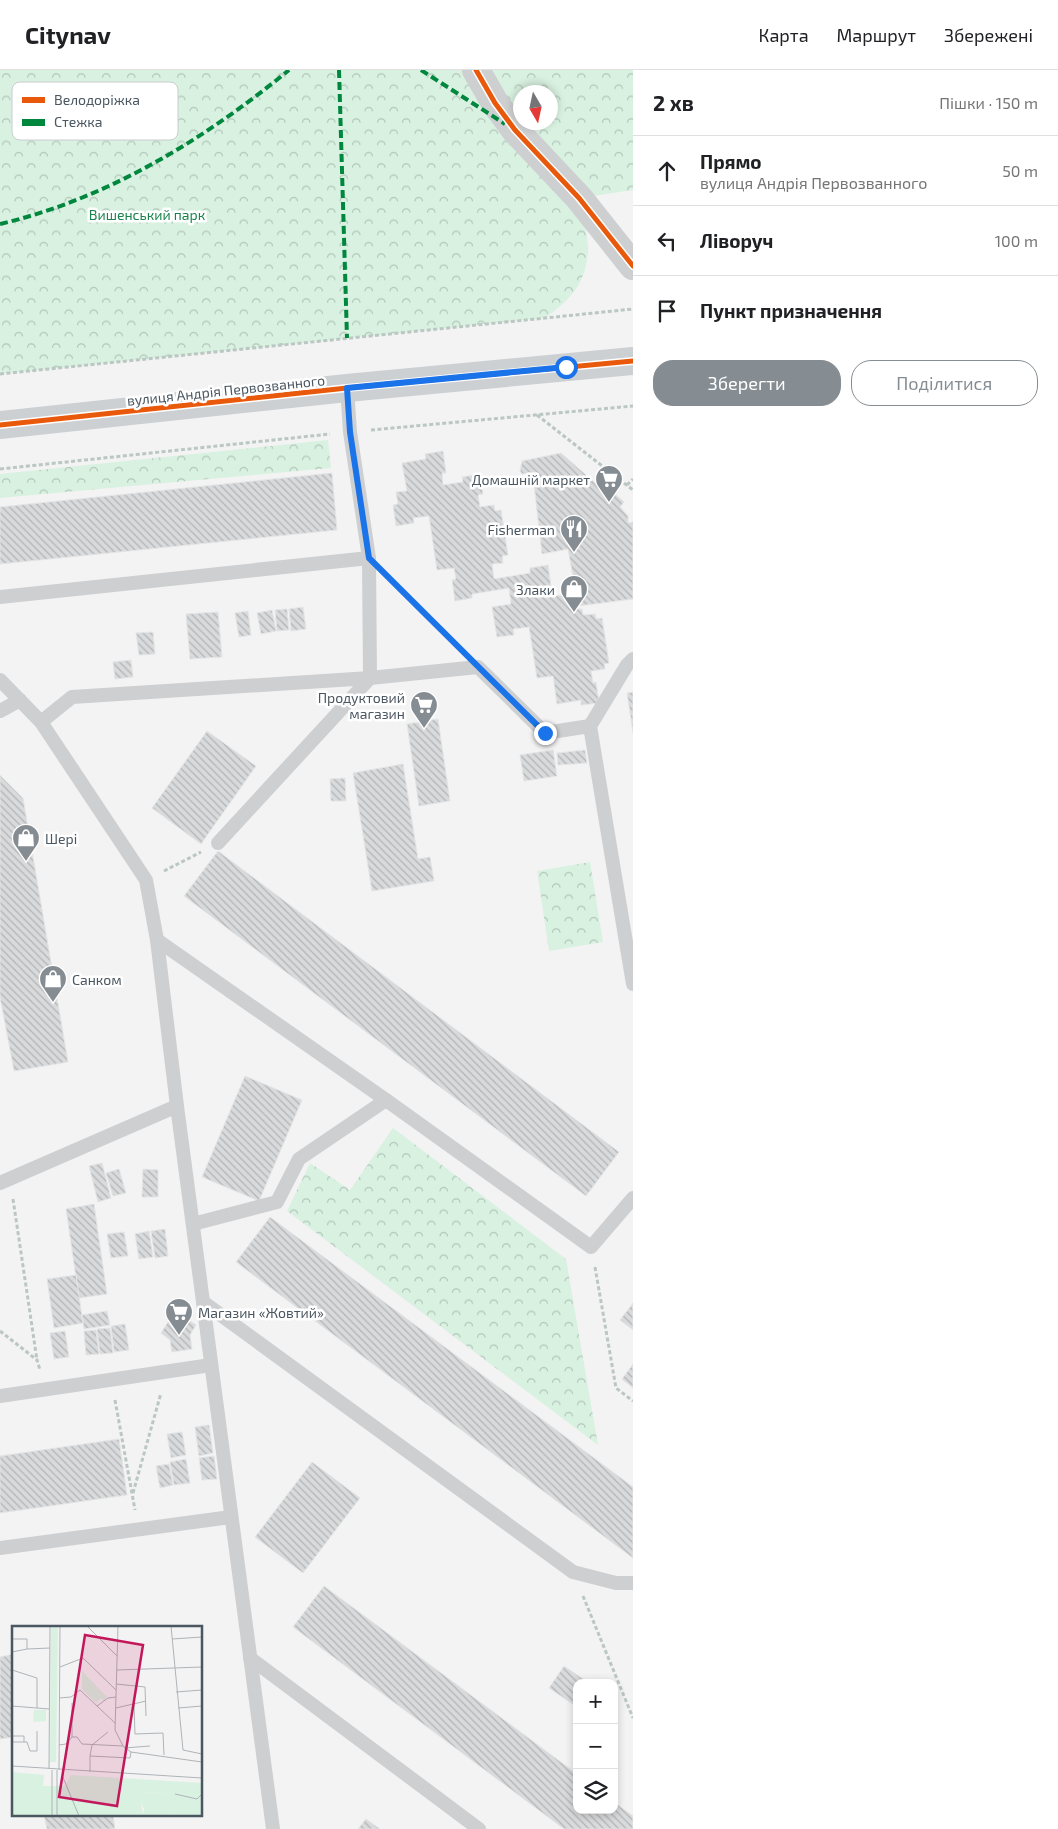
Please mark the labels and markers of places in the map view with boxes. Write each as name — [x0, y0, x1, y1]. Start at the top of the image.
supermarket icon: Домашній маркет — [594, 464, 624, 503]
place label: Домашній маркет — [472, 471, 590, 488]
restaurant icon: Fisherman — [559, 514, 589, 553]
place label: Fisherman — [488, 521, 555, 538]
shop icon: Злаки — [559, 574, 589, 613]
place label: Злаки — [516, 581, 555, 598]
place label: Продуктовий магазин — [318, 689, 405, 722]
supermarket icon: Продуктовий магазин — [409, 690, 439, 729]
shop icon: Шері — [11, 823, 41, 862]
place label: Шері — [45, 830, 77, 847]
shop icon: Санком — [38, 964, 68, 1003]
place label: Санком — [72, 971, 122, 988]
supermarket icon: Магазин «Жовтий» — [164, 1297, 194, 1336]
place label: Магазин «Жовтий» — [198, 1304, 324, 1321]

